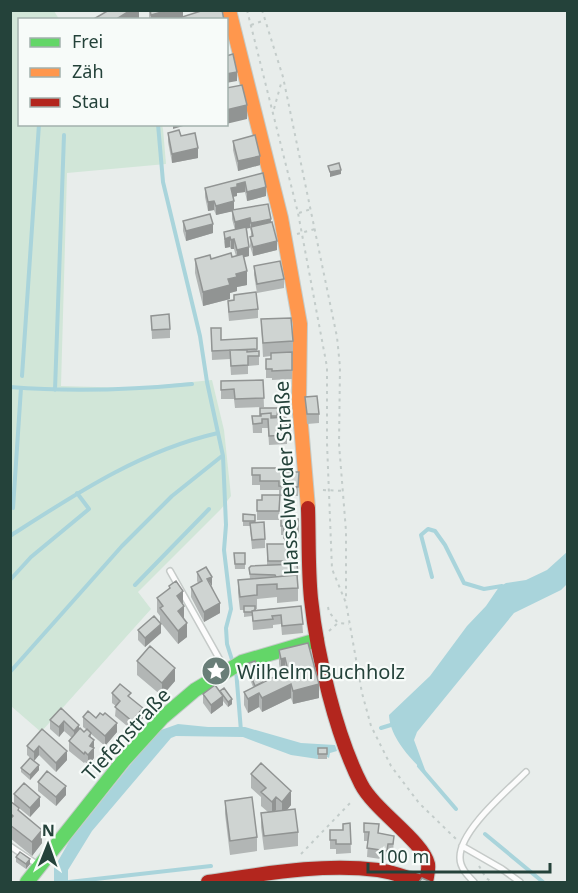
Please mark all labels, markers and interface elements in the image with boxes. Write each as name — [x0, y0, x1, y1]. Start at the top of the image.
legend — [18, 18, 228, 126]
text: Frei — [72, 29, 103, 53]
text: Zäh — [72, 59, 104, 83]
text: Stau — [72, 89, 110, 113]
street label: Hasselwerder Straße — [267, 380, 305, 576]
place icon: Wilhelm Buchholz — [200, 655, 232, 687]
place label: Wilhelm Buchholz — [237, 658, 405, 685]
street label: Tiefenstraße — [76, 682, 176, 786]
north arrow — [18, 815, 78, 875]
text: N — [42, 819, 55, 841]
scale bar — [368, 836, 550, 874]
text: 100 m — [377, 844, 429, 868]

